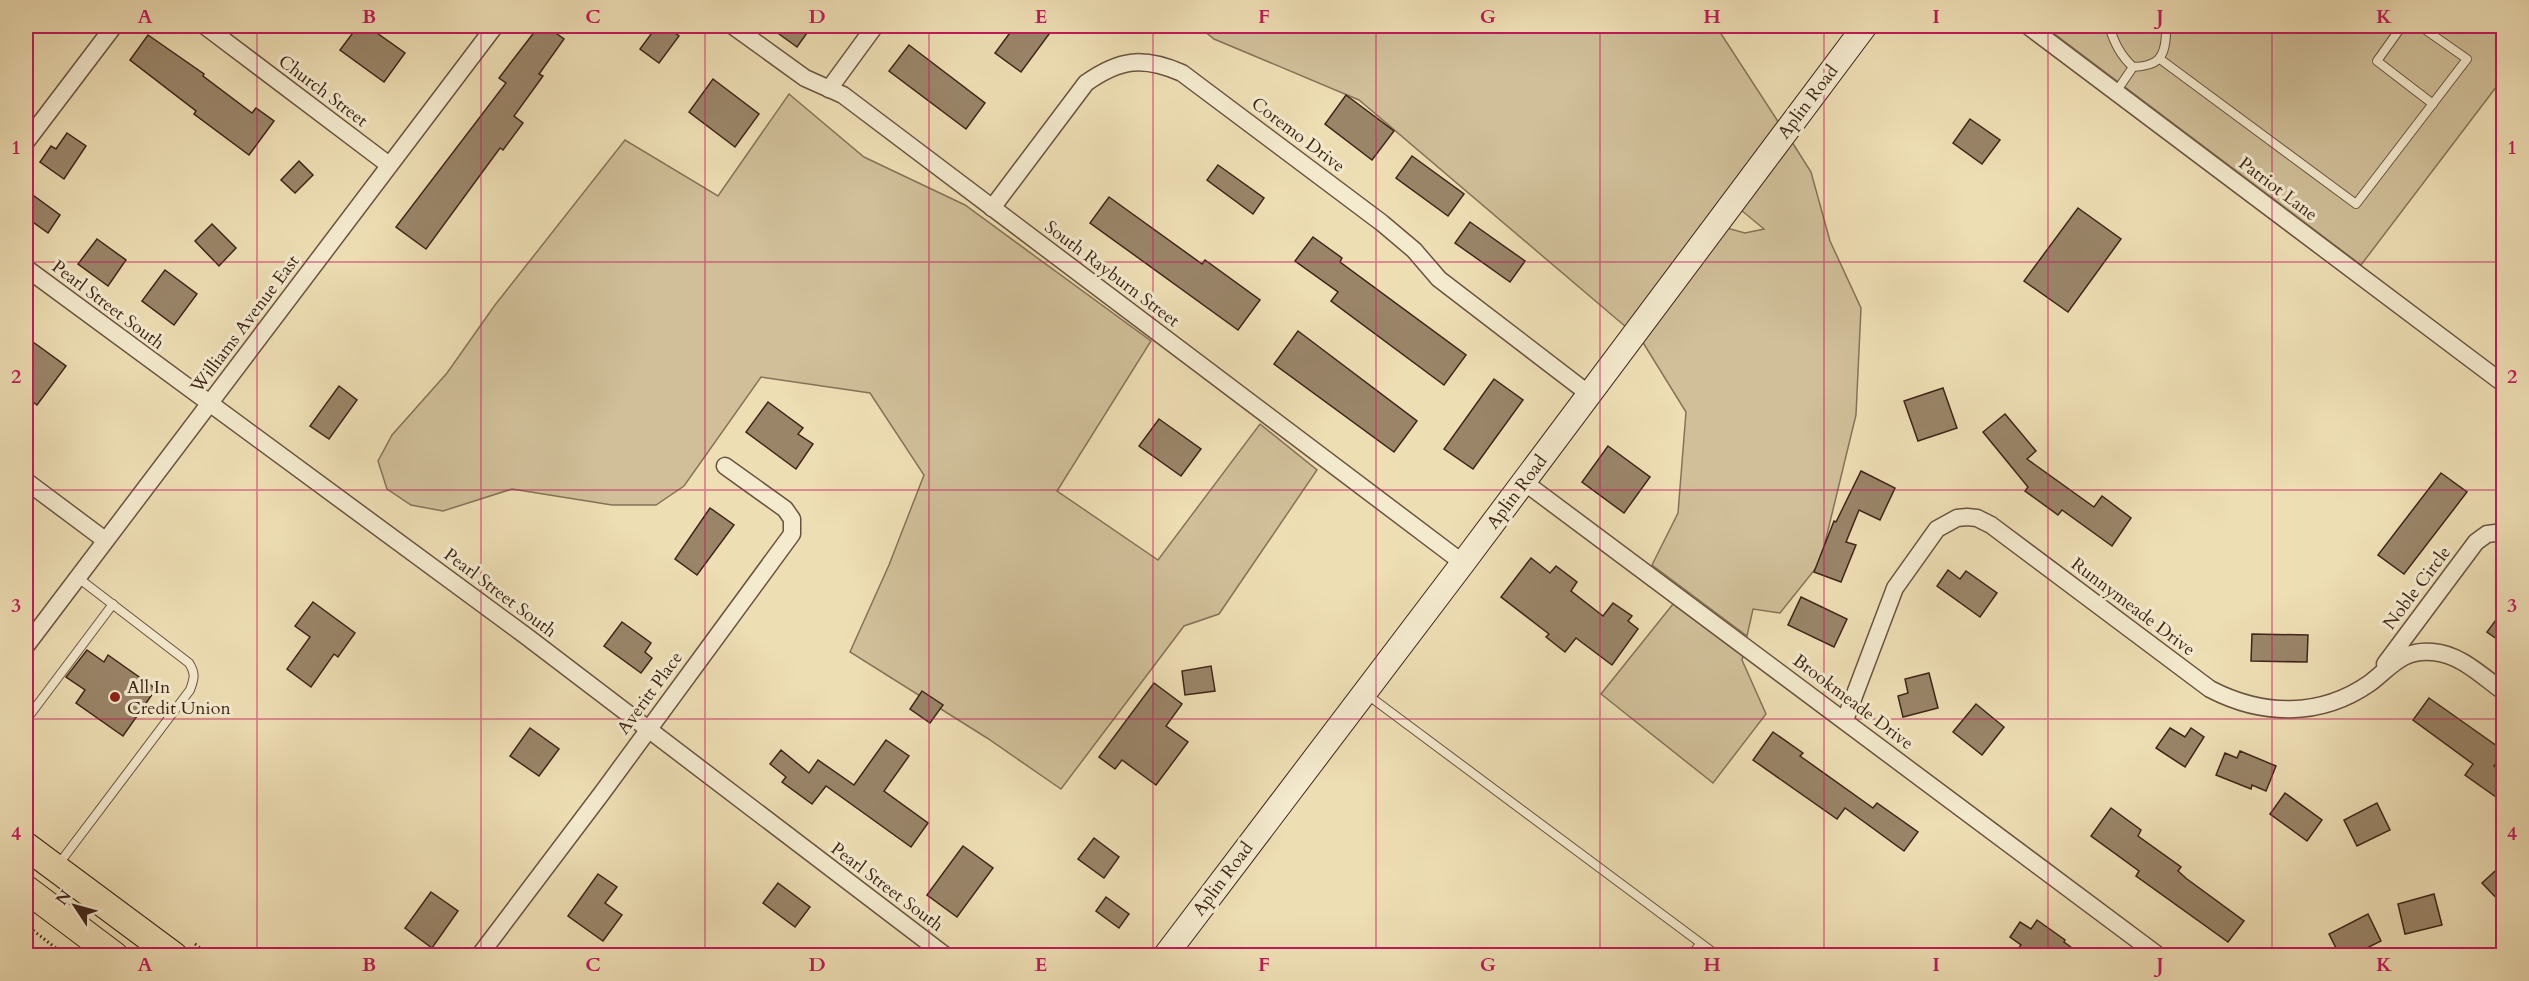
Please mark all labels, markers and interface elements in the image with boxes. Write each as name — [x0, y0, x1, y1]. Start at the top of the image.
text: A — [137, 3, 153, 30]
text: B — [362, 3, 376, 30]
text: C — [585, 3, 601, 30]
text: D — [808, 3, 826, 30]
text: E — [1035, 3, 1047, 30]
text: F — [1258, 3, 1270, 30]
text: G — [1480, 3, 1496, 30]
text: H — [1703, 3, 1721, 30]
text: I — [1932, 3, 1940, 30]
text: J — [2153, 3, 2164, 30]
text: K — [2376, 3, 2393, 30]
street label: Church Street — [273, 49, 373, 133]
street label: Aplin Road — [1772, 60, 1844, 144]
street label: Coremo Drive — [1246, 91, 1350, 179]
text: 1 — [11, 134, 21, 161]
text: 1 — [2507, 134, 2517, 161]
street label: Patriot Lane — [2233, 151, 2323, 227]
street label: South Rayburn Street — [1039, 215, 1185, 333]
street label: Williams Avenue East — [184, 250, 305, 399]
street label: Pearl Street South — [47, 254, 169, 356]
text: 2 — [11, 363, 21, 390]
text: 2 — [2507, 363, 2517, 390]
street label: Aplin Road — [1481, 450, 1553, 534]
street label: Noble Circle — [2377, 541, 2457, 635]
street label: Pearl Street South — [439, 542, 561, 644]
street label: Runnymeade Drive — [2066, 552, 2200, 662]
text: 3 — [11, 592, 21, 619]
text: 3 — [2507, 592, 2517, 619]
street label: Averitt Place — [611, 646, 689, 740]
street label: Brookmeade Drive — [1788, 648, 1918, 756]
place label: All In Credit Union — [127, 675, 231, 721]
marker: All In Credit Union — [108, 690, 122, 704]
text: 4 — [11, 820, 21, 847]
text: 4 — [2507, 820, 2517, 847]
street label: Pearl Street South — [826, 836, 948, 938]
street label: Aplin Road — [1187, 837, 1259, 921]
north arrow — [45, 876, 105, 936]
text: N — [51, 886, 77, 910]
text: A — [137, 951, 153, 978]
text: B — [362, 951, 376, 978]
text: C — [585, 951, 601, 978]
text: D — [808, 951, 826, 978]
text: E — [1035, 951, 1047, 978]
text: F — [1258, 951, 1270, 978]
text: G — [1480, 951, 1496, 978]
text: H — [1703, 951, 1721, 978]
text: I — [1932, 951, 1940, 978]
text: J — [2153, 951, 2164, 978]
text: K — [2376, 951, 2393, 978]

